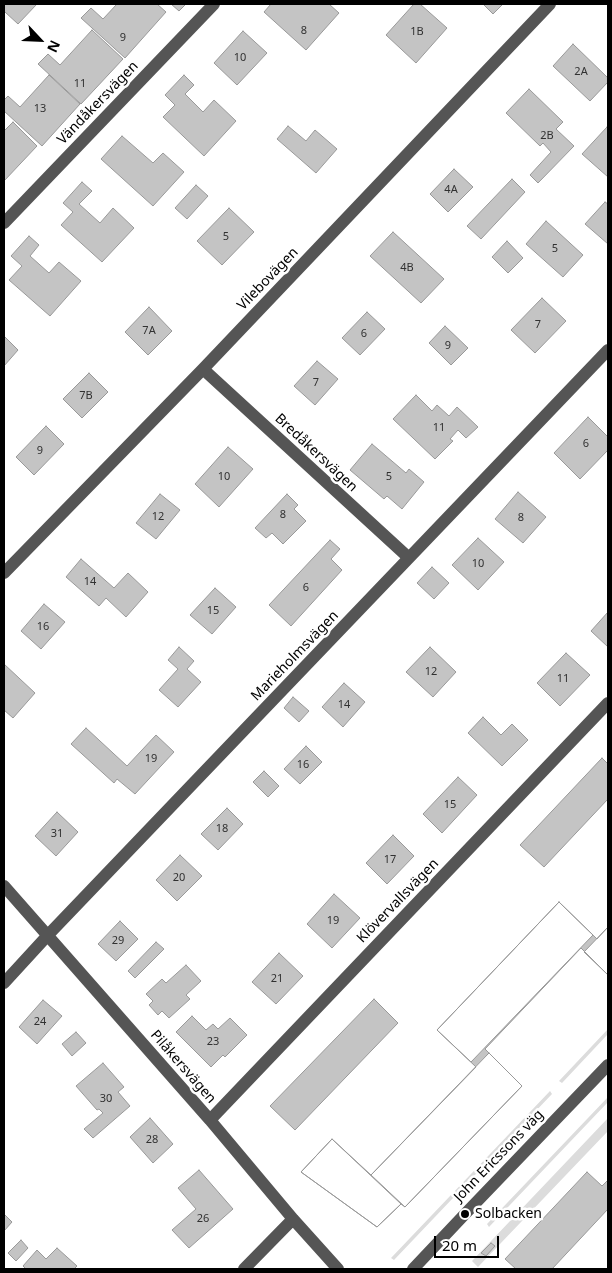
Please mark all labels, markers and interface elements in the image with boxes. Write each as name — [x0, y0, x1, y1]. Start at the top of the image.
north arrow — [15, 15, 65, 65]
house number: 8 — [301, 24, 307, 38]
house number: 1B — [410, 25, 424, 39]
house number: 9 — [120, 31, 126, 45]
text: N — [43, 37, 65, 56]
house number: 10 — [234, 51, 246, 65]
street label: Vändåkersvägen — [54, 58, 142, 148]
house number: 2A — [574, 65, 588, 79]
house number: 11 — [74, 77, 86, 91]
house number: 13 — [34, 102, 46, 116]
house number: 2B — [540, 129, 554, 143]
house number: 4A — [444, 183, 458, 197]
house number: 5 — [223, 230, 229, 244]
house number: 5 — [552, 242, 558, 256]
street label: Vilebovägen — [234, 244, 302, 314]
house number: 4B — [400, 261, 414, 275]
house number: 7 — [535, 318, 541, 332]
house number: 7A — [142, 324, 156, 338]
house number: 6 — [361, 327, 367, 341]
house number: 9 — [445, 339, 451, 353]
house number: 7 — [313, 376, 319, 390]
house number: 7B — [79, 389, 93, 403]
street label: Bredåkersvägen — [271, 410, 361, 496]
house number: 11 — [433, 421, 445, 435]
house number: 6 — [583, 437, 589, 451]
house number: 9 — [37, 444, 43, 458]
house number: 10 — [218, 470, 230, 484]
house number: 5 — [386, 470, 392, 484]
house number: 8 — [280, 508, 286, 522]
house number: 12 — [152, 510, 164, 524]
house number: 8 — [518, 511, 524, 525]
house number: 10 — [472, 557, 484, 571]
house number: 14 — [84, 575, 96, 589]
house number: 6 — [303, 581, 309, 595]
house number: 15 — [207, 604, 219, 618]
street label: Marieholmsvägen — [248, 608, 342, 704]
house number: 16 — [37, 620, 49, 634]
house number: 12 — [425, 665, 437, 679]
house number: 11 — [557, 672, 569, 686]
house number: 14 — [338, 698, 350, 712]
house number: 19 — [145, 752, 157, 766]
house number: 16 — [297, 758, 309, 772]
house number: 15 — [444, 798, 456, 812]
house number: 18 — [216, 822, 228, 836]
house number: 31 — [51, 827, 63, 841]
house number: 17 — [384, 853, 396, 867]
street label: Klövervallsvägen — [354, 856, 442, 946]
house number: 20 — [173, 871, 185, 885]
house number: 19 — [327, 914, 339, 928]
house number: 29 — [112, 934, 124, 948]
house number: 21 — [271, 972, 283, 986]
house number: 24 — [34, 1015, 46, 1029]
street label: Pilåkersvägen — [147, 1027, 219, 1107]
house number: 23 — [207, 1035, 219, 1049]
house number: 30 — [100, 1092, 112, 1106]
street label: John Ericssons väg — [451, 1106, 547, 1206]
house number: 28 — [146, 1133, 158, 1147]
place label: Solbacken — [475, 1206, 542, 1222]
marker: Solbacken — [459, 1208, 471, 1220]
house number: 26 — [197, 1212, 209, 1226]
scale bar — [437, 1226, 502, 1258]
text: 20 m — [442, 1235, 477, 1255]

